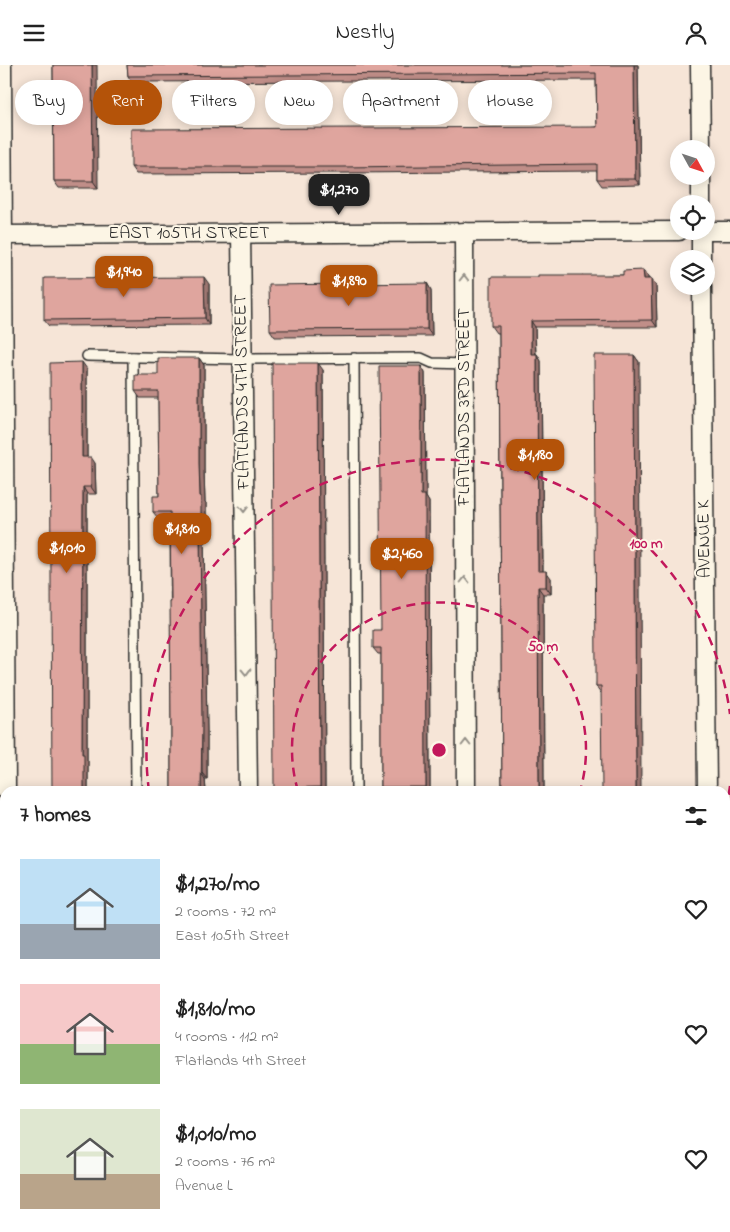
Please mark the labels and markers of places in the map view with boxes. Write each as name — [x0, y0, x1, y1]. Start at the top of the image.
pin: $1,270 — [298, 173, 380, 216]
pin: $1,940 — [83, 255, 165, 298]
pin: $1,890 — [308, 265, 390, 307]
pin: $1,180 — [494, 439, 576, 481]
pin: $1,810 — [141, 513, 223, 555]
pin: $1,010 — [26, 531, 108, 574]
pin: $2,460 — [361, 537, 443, 580]
centre of rings — [430, 741, 448, 759]

